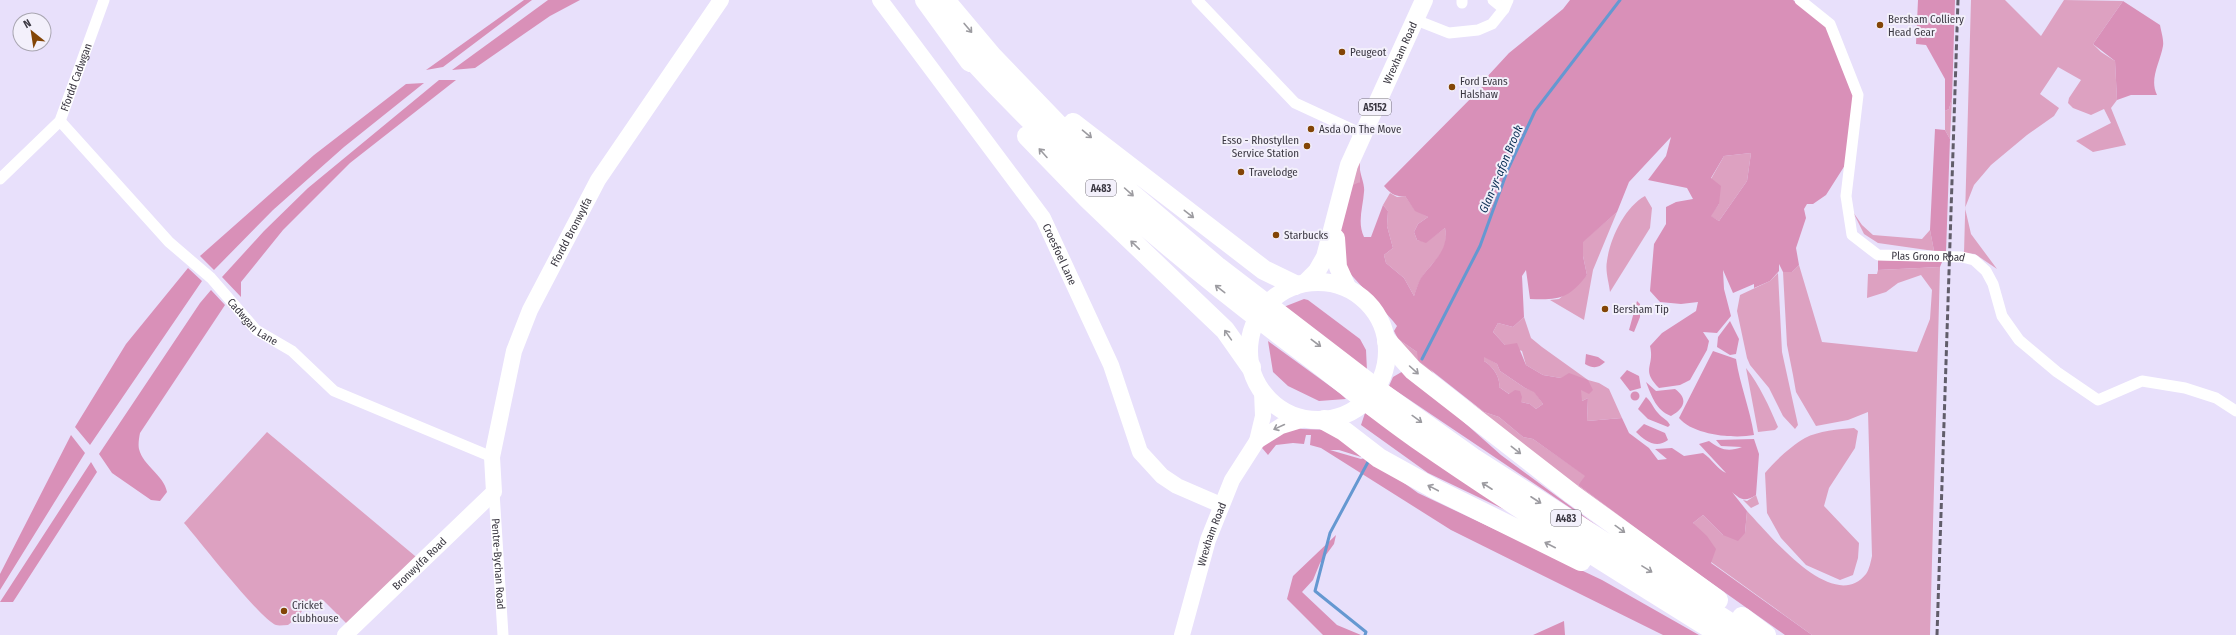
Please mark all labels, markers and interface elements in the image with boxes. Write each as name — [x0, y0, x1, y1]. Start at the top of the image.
north arrow — [12, 12, 52, 52]
place label: Bersham Colliery Head Gear — [1888, 13, 1964, 39]
text: N — [21, 16, 33, 31]
street label: Wrexham Road — [1381, 20, 1420, 86]
marker: Bersham Colliery Head Gear — [1875, 20, 1885, 30]
one-way arrow — [964, 23, 973, 33]
street label: Ffordd Cadwgan — [58, 42, 95, 113]
place label: Peugeot — [1350, 46, 1387, 59]
marker: Peugeot — [1337, 47, 1347, 57]
place label: Ford Evans Halshaw — [1460, 75, 1508, 101]
marker: Ford Evans Halshaw — [1447, 82, 1457, 92]
road number: A5152 — [1359, 99, 1391, 115]
place label: Asda On The Move — [1319, 123, 1401, 136]
water label: Glan-yr-afon Brook — [1476, 123, 1526, 215]
marker: Asda On The Move — [1306, 124, 1316, 134]
one-way arrow — [1081, 130, 1092, 139]
place label: Esso - Rhostyllen Service Station — [1222, 134, 1299, 160]
marker: Esso - Rhostyllen Service Station — [1302, 141, 1312, 151]
one-way arrow — [1038, 148, 1047, 159]
place label: Travelodge — [1249, 166, 1298, 179]
marker: Travelodge — [1236, 167, 1246, 177]
road number: A483 — [1086, 180, 1116, 196]
one-way arrow — [1124, 187, 1134, 196]
street label: Ffordd Bronwylfa — [548, 195, 595, 269]
one-way arrow — [1183, 210, 1194, 218]
street label: Croesfoel Lane — [1039, 221, 1079, 287]
place label: Starbucks — [1284, 229, 1329, 242]
marker: Starbucks — [1271, 230, 1281, 240]
one-way arrow — [1130, 240, 1140, 249]
street label: Plas Grono Road — [1891, 249, 1967, 265]
one-way arrow — [1215, 285, 1226, 293]
street label: Cadwgan Lane — [225, 296, 280, 348]
place label: Bersham Tip — [1613, 303, 1669, 316]
marker: Bersham Tip — [1600, 304, 1610, 314]
one-way arrow — [1224, 330, 1232, 341]
one-way arrow — [1311, 339, 1322, 347]
one-way arrow — [1409, 365, 1419, 374]
one-way arrow — [1412, 415, 1423, 423]
one-way arrow — [1274, 424, 1286, 431]
one-way arrow — [1511, 446, 1522, 454]
one-way arrow — [1481, 482, 1493, 490]
one-way arrow — [1427, 484, 1439, 491]
one-way arrow — [1530, 496, 1541, 504]
street label: Wrexham Road — [1195, 501, 1229, 568]
road number: A483 — [1551, 510, 1581, 526]
street label: Pentre-Bychan Road — [489, 518, 507, 610]
one-way arrow — [1614, 524, 1625, 533]
street label: Bronwylfa Road — [390, 535, 449, 593]
one-way arrow — [1544, 541, 1556, 548]
one-way arrow — [1641, 564, 1652, 573]
place label: Cricket clubhouse — [292, 599, 339, 625]
marker: Cricket clubhouse — [279, 606, 289, 616]

